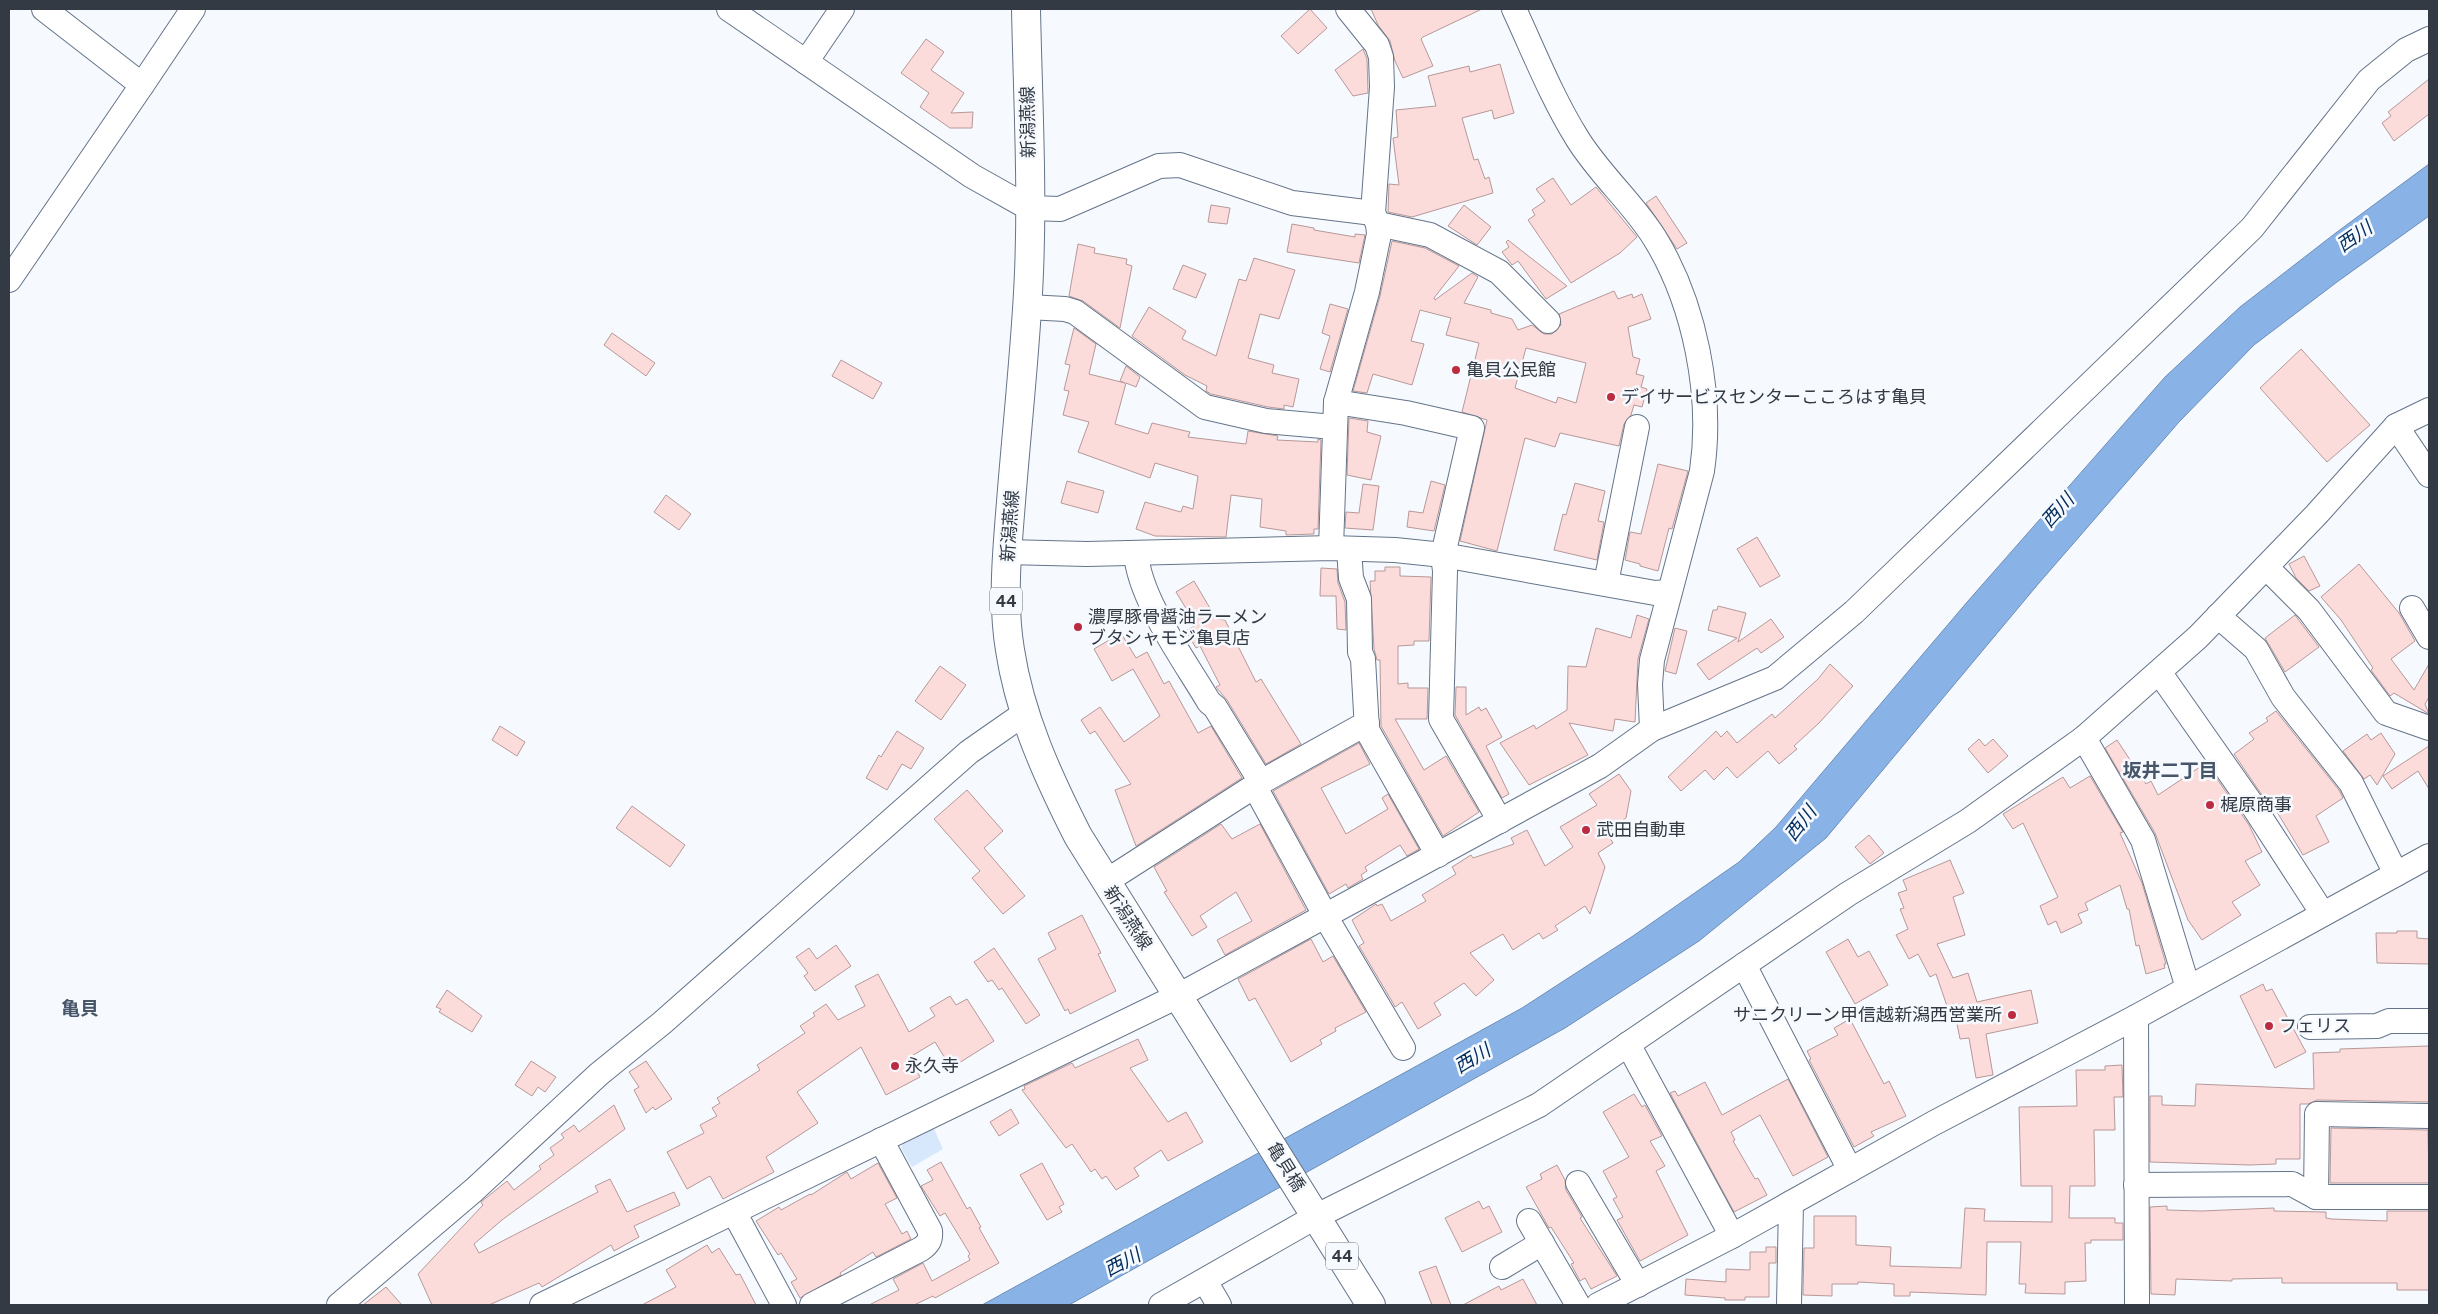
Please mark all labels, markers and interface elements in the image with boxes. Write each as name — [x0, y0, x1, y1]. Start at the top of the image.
street label: 新潟燕線 — [1016, 86, 1039, 158]
water label: 西川 — [2332, 215, 2378, 256]
place label: 亀貝公民館 — [1466, 359, 1556, 380]
marker: 亀貝公民館 — [1450, 364, 1462, 376]
place label: デイサービスセンターこころはす亀貝 — [1621, 386, 1927, 407]
marker: デイサービスセンターこころはす亀貝 — [1605, 391, 1617, 403]
water label: 西川 — [2036, 487, 2079, 531]
street label: 新潟燕線 — [997, 489, 1022, 563]
road number: 44 — [990, 588, 1022, 614]
place label: 濃厚豚骨醤油ラーメン ブタシャモジ亀貝店 — [1088, 606, 1267, 648]
marker: 濃厚豚骨醤油ラーメン ブタシャモジ亀貝店 — [1072, 621, 1084, 633]
district label: 坂井二丁目 — [2122, 759, 2218, 781]
place label: 梶原商事 — [2220, 794, 2292, 815]
marker: 梶原商事 — [2204, 799, 2216, 811]
water label: 西川 — [1780, 800, 1822, 845]
place label: 武田自動車 — [1596, 819, 1686, 840]
marker: 武田自動車 — [1580, 824, 1592, 836]
street label: 新潟燕線 — [1100, 882, 1157, 954]
district label: 亀貝 — [61, 997, 99, 1019]
place label: サニクリーン甲信越新潟西営業所 — [1733, 1004, 2002, 1025]
marker: サニクリーン甲信越新潟西営業所 — [2006, 1009, 2018, 1021]
place label: フェリス — [2279, 1015, 2351, 1036]
marker: フェリス — [2263, 1020, 2275, 1032]
water label: 西川 — [1450, 1038, 1496, 1077]
place label: 永久寺 — [905, 1055, 959, 1076]
marker: 永久寺 — [889, 1060, 901, 1072]
street label: 亀貝橋 — [1263, 1138, 1310, 1195]
water label: 西川 — [1100, 1242, 1146, 1281]
road number: 44 — [1326, 1242, 1358, 1270]

